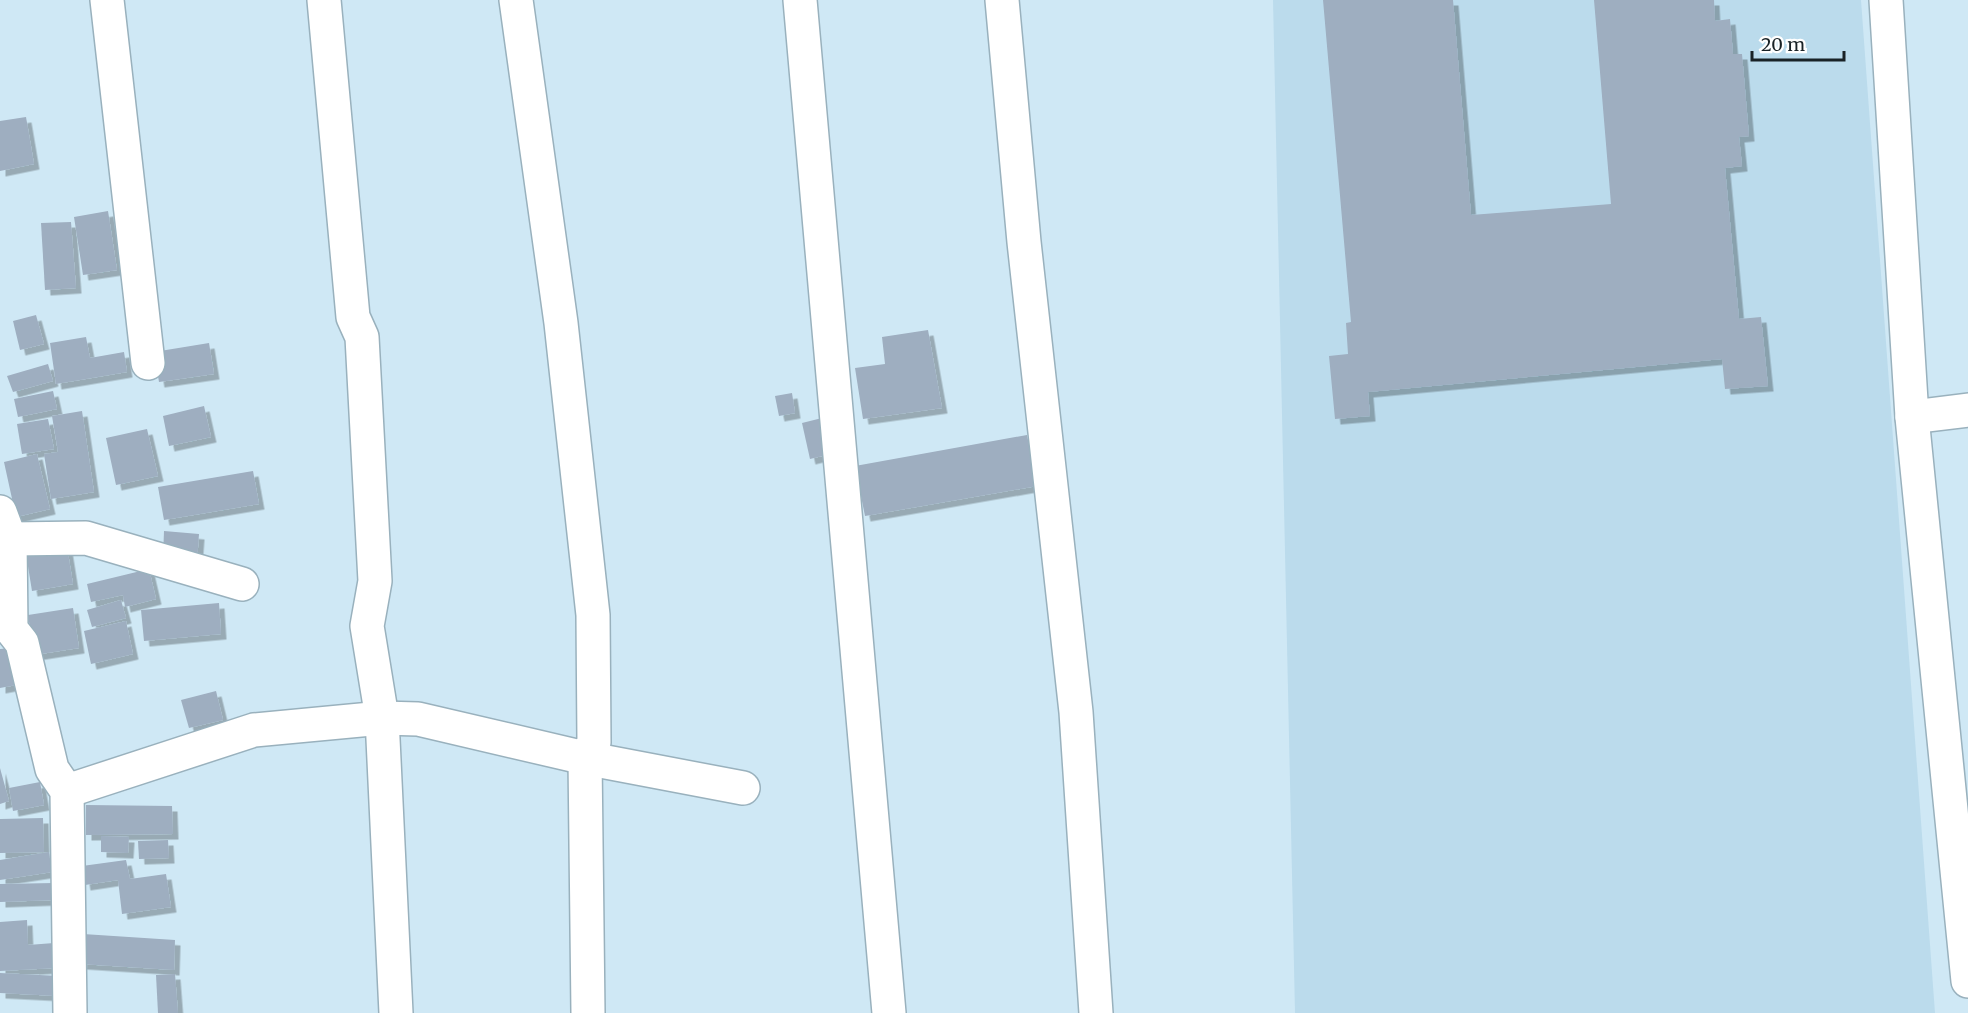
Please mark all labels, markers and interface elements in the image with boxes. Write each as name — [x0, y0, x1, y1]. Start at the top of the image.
scale bar — [1752, 24, 1844, 62]
text: 20 m — [1761, 33, 1805, 56]

